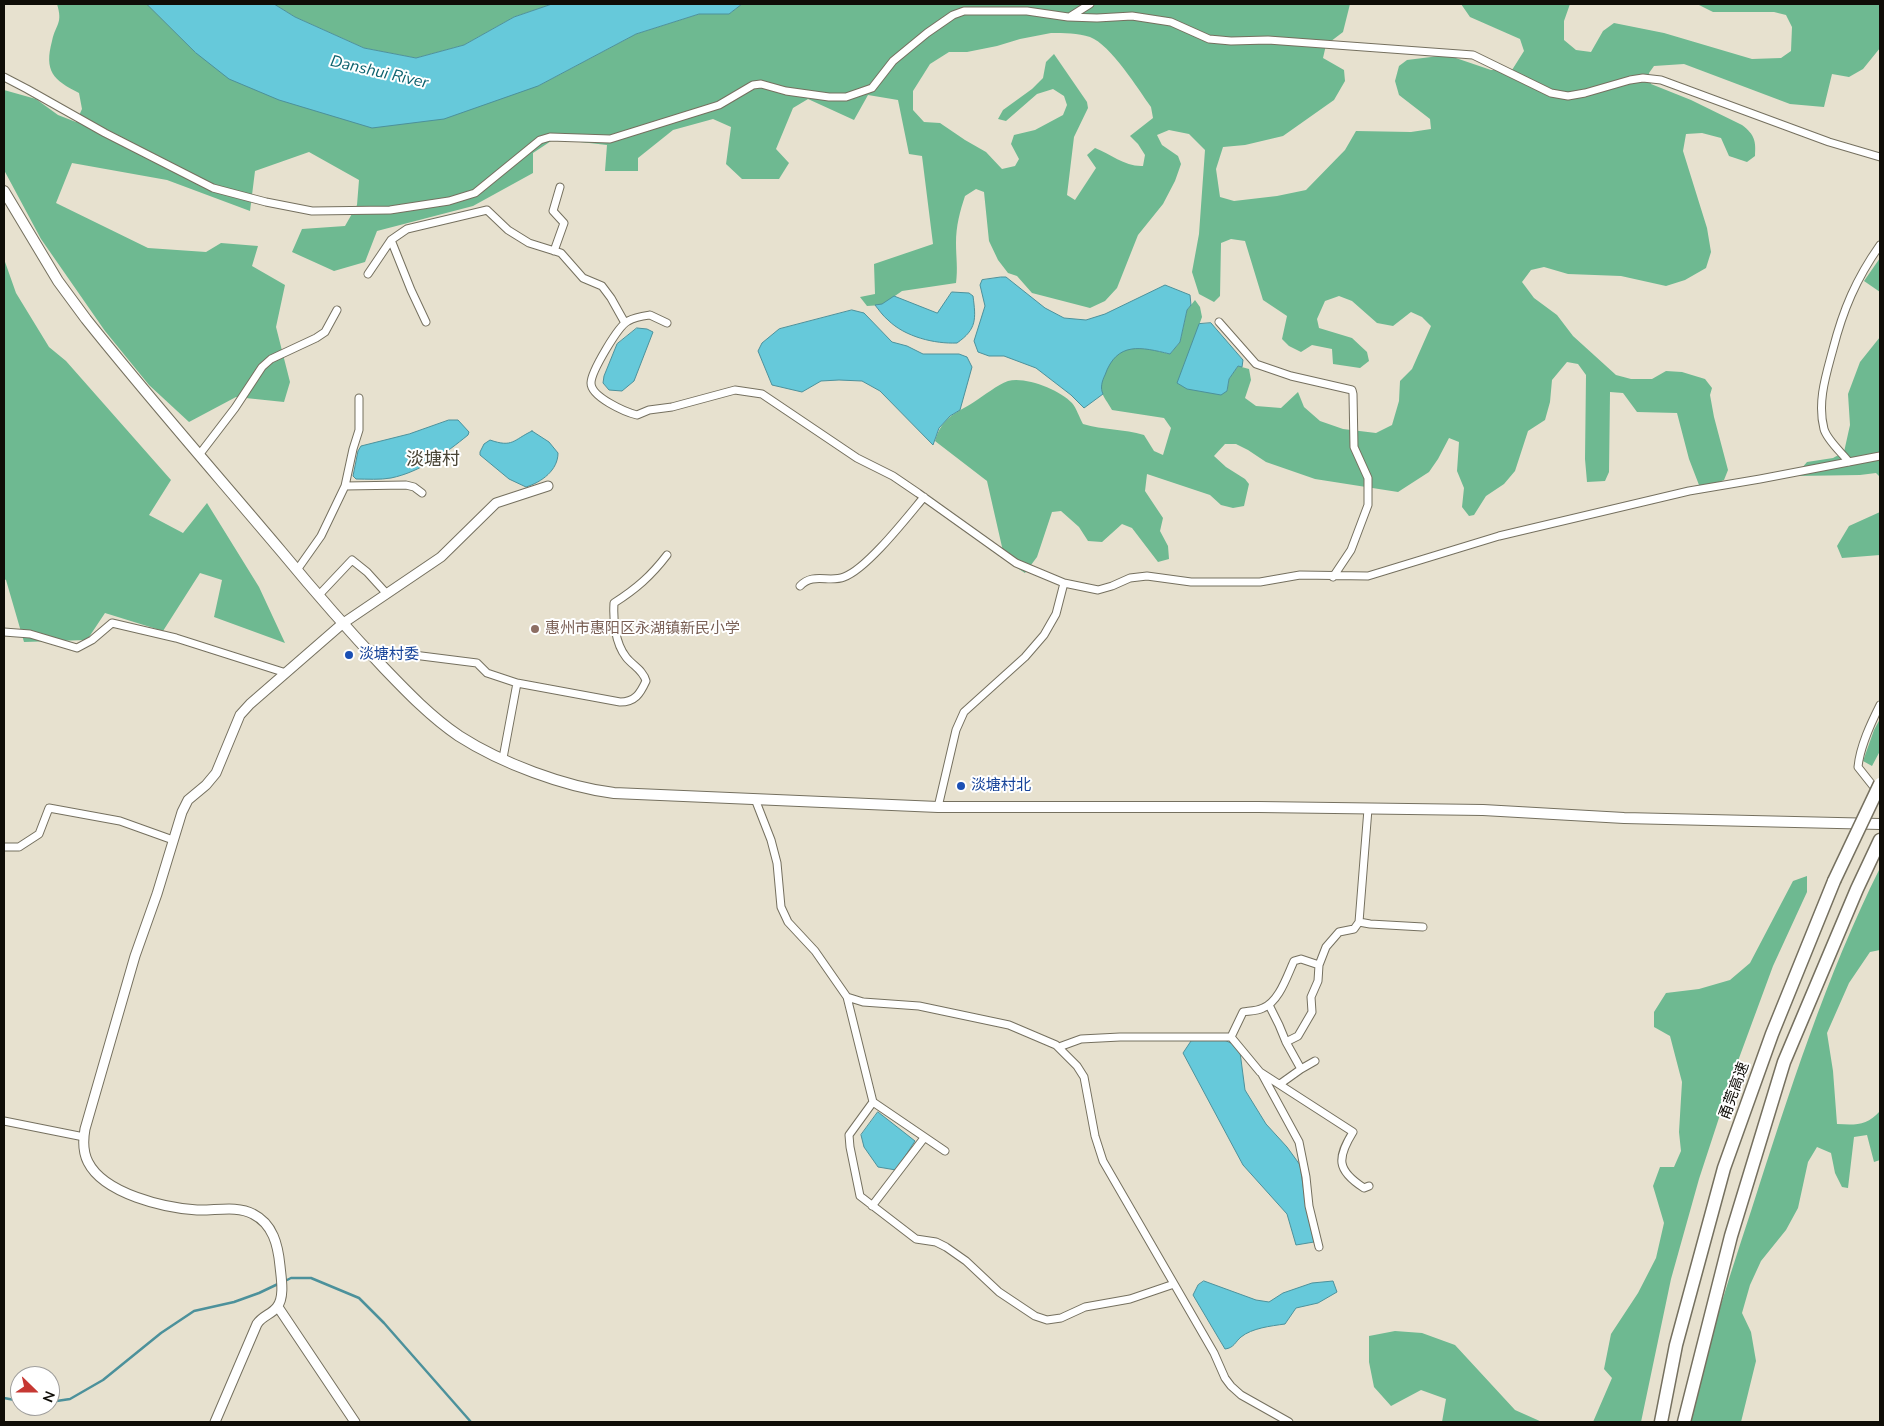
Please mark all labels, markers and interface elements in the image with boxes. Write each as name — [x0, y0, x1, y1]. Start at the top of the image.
water label: Danshui River — [328, 52, 430, 94]
district label: 淡塘村 — [406, 450, 460, 472]
place label: 惠州市惠阳区永湖镇新民小学 — [545, 620, 740, 638]
marker: 惠州市惠阳区永湖镇新民小学 — [529, 623, 541, 635]
place label: 淡塘村委 — [359, 646, 419, 664]
marker: 淡塘村委 — [343, 649, 355, 661]
place label: 淡塘村北 — [971, 777, 1031, 795]
marker: 淡塘村北 — [955, 780, 967, 792]
street label: 甬莞高速 — [1716, 1060, 1754, 1122]
north arrow — [10, 1366, 60, 1416]
text: N — [38, 1388, 59, 1405]

